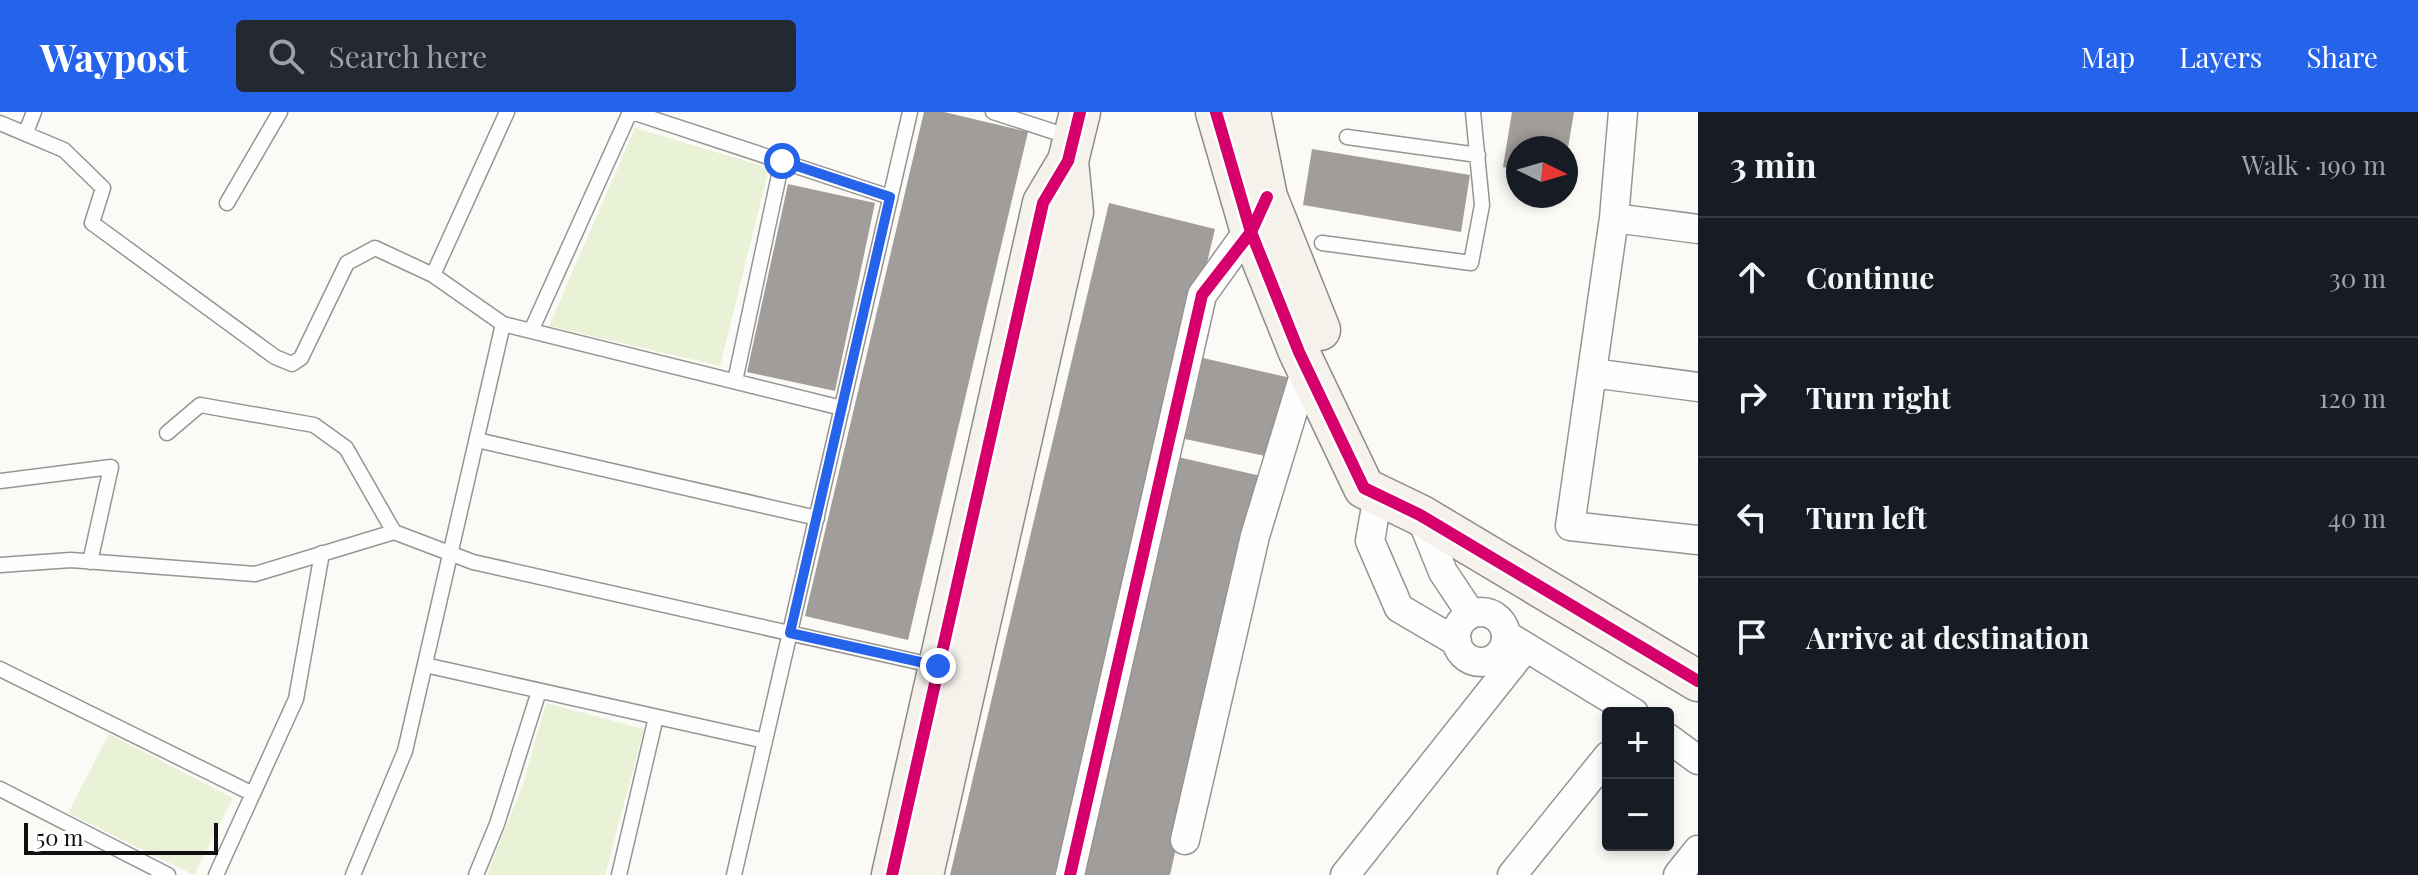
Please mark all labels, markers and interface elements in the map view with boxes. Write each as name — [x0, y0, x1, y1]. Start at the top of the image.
search box — [236, 20, 796, 92]
text: Waypost — [40, 31, 188, 82]
icon: search — [264, 34, 308, 78]
text: Search here — [328, 36, 487, 76]
text: Map — [2081, 38, 2135, 75]
text: Layers — [2179, 38, 2262, 75]
text: Share — [2306, 38, 2378, 75]
north arrow — [1506, 136, 1578, 208]
text: 3 min — [1730, 141, 1817, 187]
route start — [764, 143, 800, 179]
text: Walk · 190 m — [2242, 147, 2386, 182]
icon: ahead — [1730, 255, 1774, 299]
text: Continue — [1806, 257, 1934, 297]
text: 30 m — [2329, 260, 2386, 295]
icon: right — [1730, 375, 1774, 419]
text: Turn right — [1806, 377, 1951, 417]
text: 120 m — [2319, 380, 2386, 415]
icon: left — [1730, 495, 1774, 539]
text: Turn left — [1806, 497, 1927, 537]
text: 40 m — [2328, 500, 2386, 535]
icon: arrive — [1730, 615, 1774, 659]
text: Arrive at destination — [1806, 617, 2089, 657]
route end — [920, 648, 956, 684]
map controls — [1602, 707, 1674, 851]
button: + — [1602, 707, 1674, 779]
button: − — [1602, 779, 1674, 851]
scale bar — [24, 819, 218, 855]
text: 50 m — [36, 822, 83, 852]

